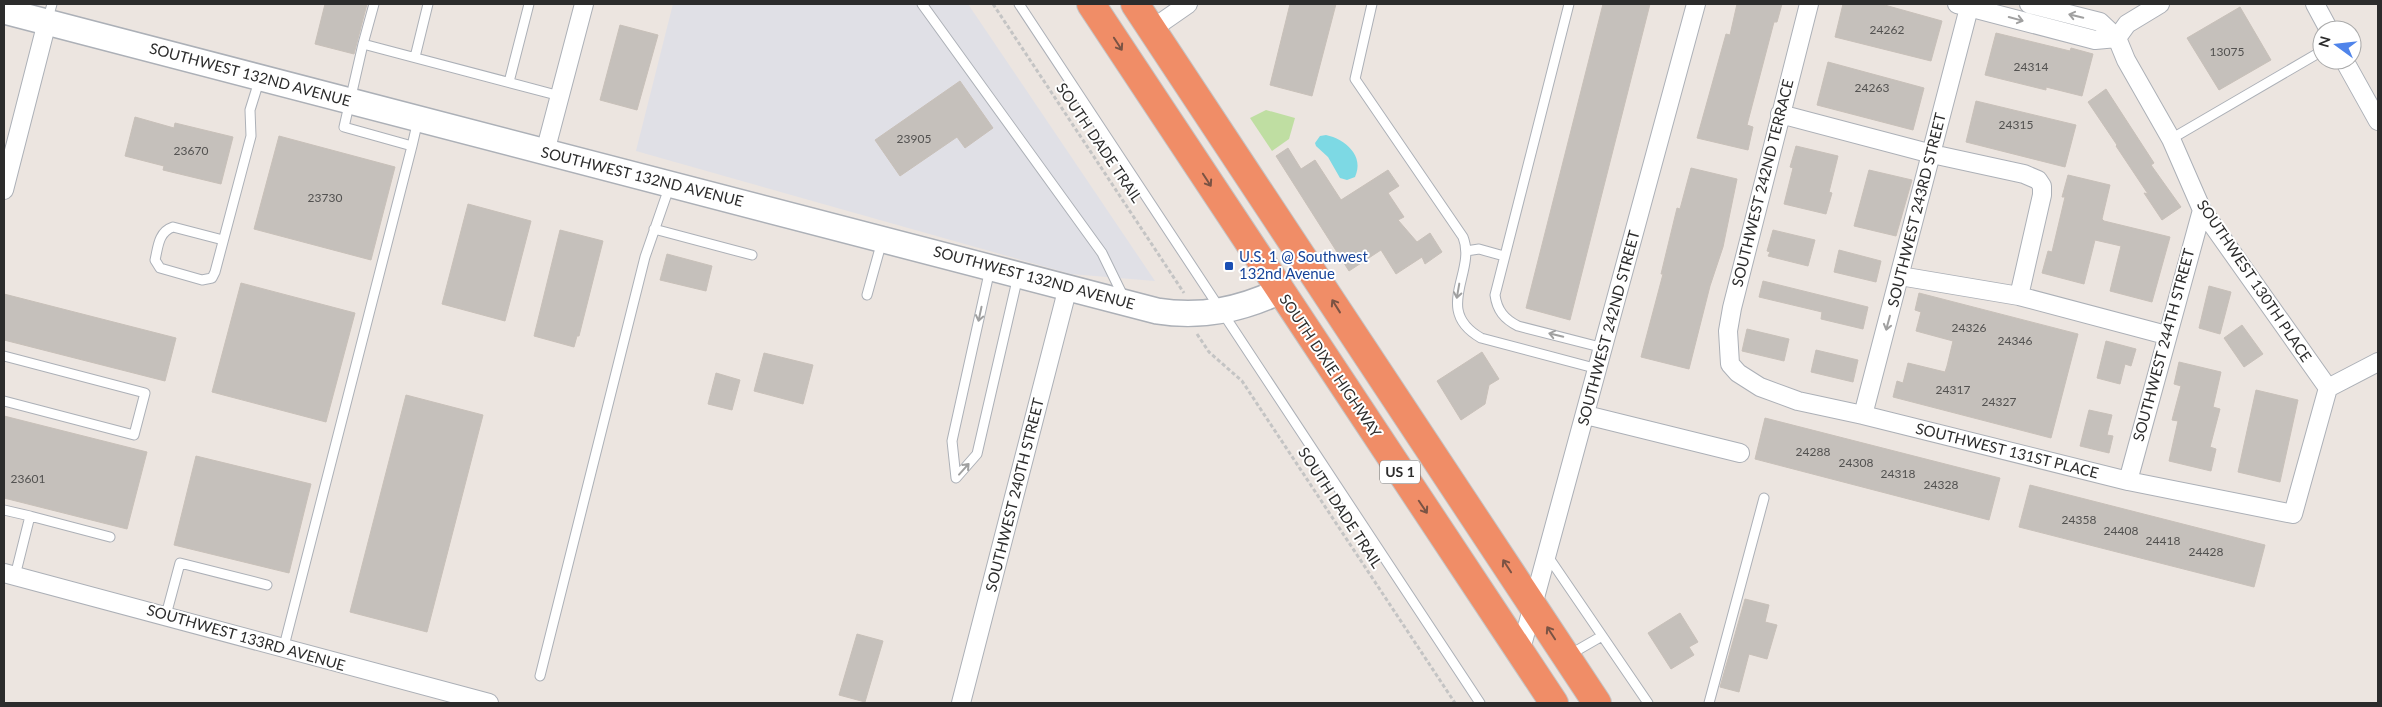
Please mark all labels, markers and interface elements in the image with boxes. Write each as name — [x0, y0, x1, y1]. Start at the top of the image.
one-way arrow — [2068, 11, 2084, 20]
one-way arrow — [2008, 15, 2024, 25]
north arrow — [2312, 20, 2362, 70]
house number: 24262 — [1870, 22, 1904, 37]
text: N — [2314, 34, 2334, 49]
one-way arrow — [1113, 37, 1123, 51]
street label: SOUTHWEST 132ND AVENUE — [148, 38, 353, 110]
house number: 13075 — [2210, 44, 2244, 59]
house number: 24314 — [2014, 59, 2048, 74]
street label: SOUTHWEST 242ND TERRACE — [1727, 77, 1797, 288]
street label: SOUTH DADE TRAIL — [1053, 79, 1147, 206]
house number: 24263 — [1855, 80, 1889, 95]
street label: SOUTHWEST 243RD STREET — [1883, 111, 1949, 309]
house number: 24315 — [1999, 117, 2033, 132]
house number: 23905 — [897, 131, 931, 146]
street label: SOUTHWEST 132ND AVENUE — [539, 142, 745, 210]
house number: 23670 — [174, 143, 208, 158]
one-way arrow — [1202, 173, 1212, 187]
house number: 23730 — [308, 190, 342, 205]
street label: SOUTHWEST 130TH PLACE — [2194, 196, 2316, 365]
street label: SOUTHWEST 242ND STREET — [1573, 228, 1643, 427]
street label: SOUTHWEST 132ND AVENUE — [932, 241, 1137, 313]
street label: SOUTHWEST 244TH STREET — [2129, 246, 2198, 443]
place label: U.S. 1 @ Southwest 132nd Avenue — [1239, 247, 1368, 282]
marker: U.S. 1 @ Southwest 132nd Avenue — [1223, 260, 1235, 272]
one-way arrow — [1453, 282, 1463, 298]
street label: SOUTH DIXIE HIGHWAY — [1276, 290, 1386, 441]
one-way arrow — [1331, 300, 1341, 314]
one-way arrow — [975, 305, 984, 321]
one-way arrow — [1883, 315, 1892, 331]
house number: 24326 — [1952, 320, 1986, 335]
one-way arrow — [1549, 330, 1565, 340]
house number: 24346 — [1998, 333, 2032, 348]
house number: 24317 — [1936, 382, 1970, 397]
house number: 24327 — [1982, 394, 2016, 409]
street label: SOUTHWEST 240TH STREET — [981, 396, 1047, 593]
street label: SOUTHWEST 131ST PLACE — [1914, 419, 2101, 481]
street label: SOUTH DADE TRAIL — [1295, 444, 1387, 571]
house number: 24288 — [1796, 444, 1830, 459]
house number: 24308 — [1839, 455, 1873, 470]
road number: US 1 — [1380, 461, 1420, 484]
one-way arrow — [958, 463, 970, 476]
house number: 24318 — [1881, 466, 1915, 481]
house number: 23601 — [11, 471, 45, 486]
house number: 24328 — [1924, 477, 1958, 492]
one-way arrow — [1418, 499, 1428, 513]
house number: 24358 — [2062, 512, 2096, 527]
house number: 24408 — [2104, 523, 2138, 538]
house number: 24418 — [2146, 533, 2180, 548]
house number: 24428 — [2189, 544, 2223, 559]
one-way arrow — [1502, 559, 1512, 573]
street label: SOUTHWEST 133RD AVENUE — [145, 600, 348, 674]
one-way arrow — [1546, 627, 1556, 641]

